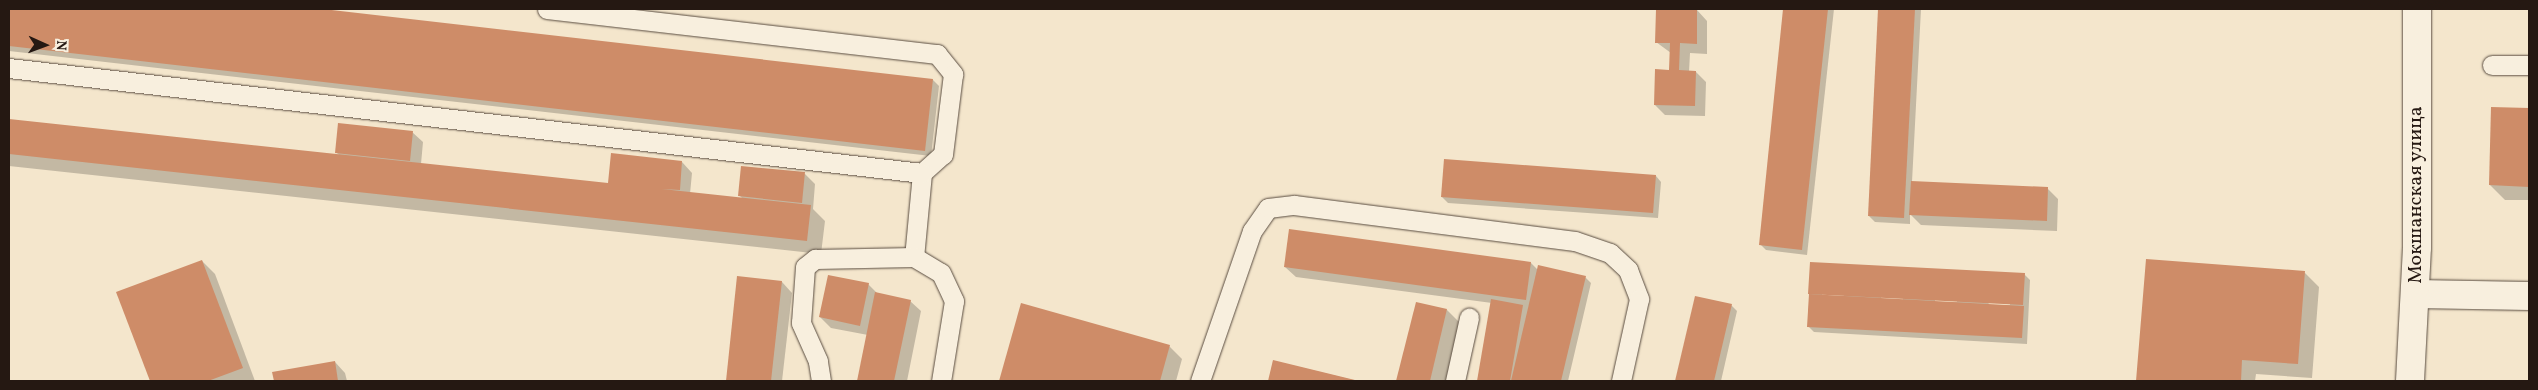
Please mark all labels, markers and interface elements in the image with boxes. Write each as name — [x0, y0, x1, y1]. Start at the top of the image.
north arrow — [20, 20, 70, 70]
text: N — [51, 40, 70, 51]
street label: Мокшанская улица — [2404, 106, 2428, 284]

